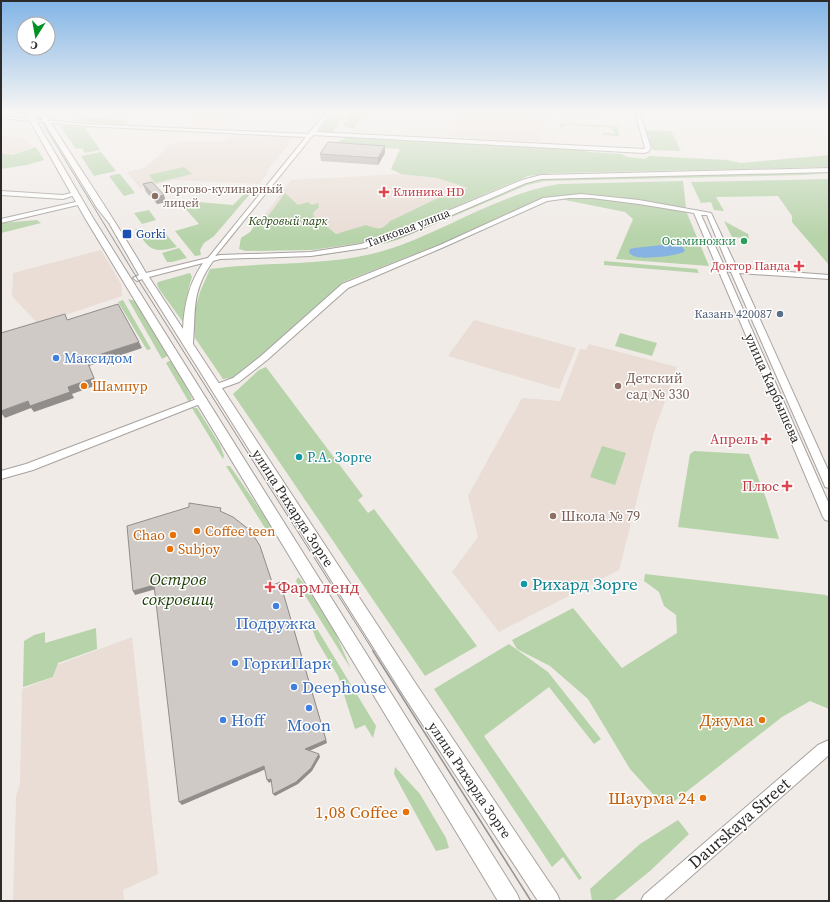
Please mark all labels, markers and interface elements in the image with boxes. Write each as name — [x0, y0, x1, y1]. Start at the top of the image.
north arrow — [16, 16, 56, 56]
text: С — [29, 37, 39, 53]
place label: Торгово-кулинарный лицей — [163, 181, 283, 211]
place label: Клиника HD — [393, 184, 464, 200]
marker: Клиника HD — [378, 186, 390, 198]
marker: Торгово-кулинарный лицей — [150, 191, 160, 201]
street label: Танковая улица — [364, 204, 453, 251]
park label: Кедровый парк — [248, 213, 328, 229]
place label: Gorki — [136, 226, 166, 242]
marker: Gorki — [121, 228, 133, 240]
place label: Осьминожки — [662, 233, 736, 249]
marker: Осьминожки — [739, 236, 749, 246]
place label: Доктор Панда — [711, 258, 791, 274]
marker: Доктор Панда — [793, 260, 805, 272]
place label: Казань 420087 — [694, 306, 772, 322]
marker: Казань 420087 — [775, 309, 785, 319]
street label: улица Карбышева — [740, 330, 807, 447]
place label: Максидом — [64, 348, 133, 368]
marker: Максидом — [51, 353, 61, 363]
place label: Детский сад № 330 — [626, 368, 690, 404]
place label: Шампур — [92, 376, 148, 396]
marker: Шампур — [79, 381, 89, 391]
marker: Детский сад № 330 — [613, 381, 623, 391]
place label: Апрель — [710, 429, 758, 449]
marker: Апрель — [761, 434, 771, 444]
street label: улица Рихарда Зорге — [247, 445, 339, 571]
place label: Р.А. Зорге — [307, 447, 372, 467]
marker: Р.А. Зорге — [294, 452, 304, 462]
place label: Плюс — [742, 476, 779, 496]
marker: Плюс — [782, 481, 792, 491]
place label: Школа № 79 — [561, 506, 640, 526]
marker: Школа № 79 — [548, 511, 558, 521]
place label: Coffee teen — [205, 521, 276, 541]
place label: Chao — [133, 525, 165, 545]
marker: Coffee teen — [192, 526, 202, 536]
marker: Chao — [168, 530, 178, 540]
place label: Subjoy — [178, 539, 221, 559]
marker: Subjoy — [165, 544, 175, 554]
park label: Остров сокровищ — [142, 567, 214, 611]
place label: Рихард Зорге — [532, 572, 638, 596]
place label: Фармленд — [278, 575, 360, 599]
marker: Рихард Зорге — [519, 579, 529, 589]
marker: Фармленд — [265, 582, 275, 592]
marker: Подружка — [271, 601, 281, 611]
place label: Подружка — [236, 611, 317, 635]
place label: ГоркиПарк — [243, 651, 332, 675]
marker: ГоркиПарк — [230, 658, 240, 668]
place label: Deephouse — [302, 675, 386, 699]
marker: Deephouse — [289, 682, 299, 692]
marker: Moon — [304, 703, 314, 713]
place label: Hoff — [231, 708, 266, 732]
place label: Джума — [699, 708, 754, 732]
place label: Moon — [287, 713, 331, 737]
marker: Hoff — [218, 715, 228, 725]
marker: Джума — [757, 715, 767, 725]
street label: улица Рихарда Зорге — [423, 718, 517, 842]
street label: Daurskaya Street — [683, 772, 795, 874]
place label: Шаурма 24 — [608, 786, 695, 810]
marker: Шаурма 24 — [698, 793, 708, 803]
place label: 1,08 Coffee — [315, 800, 398, 824]
marker: 1,08 Coffee — [401, 807, 411, 817]

